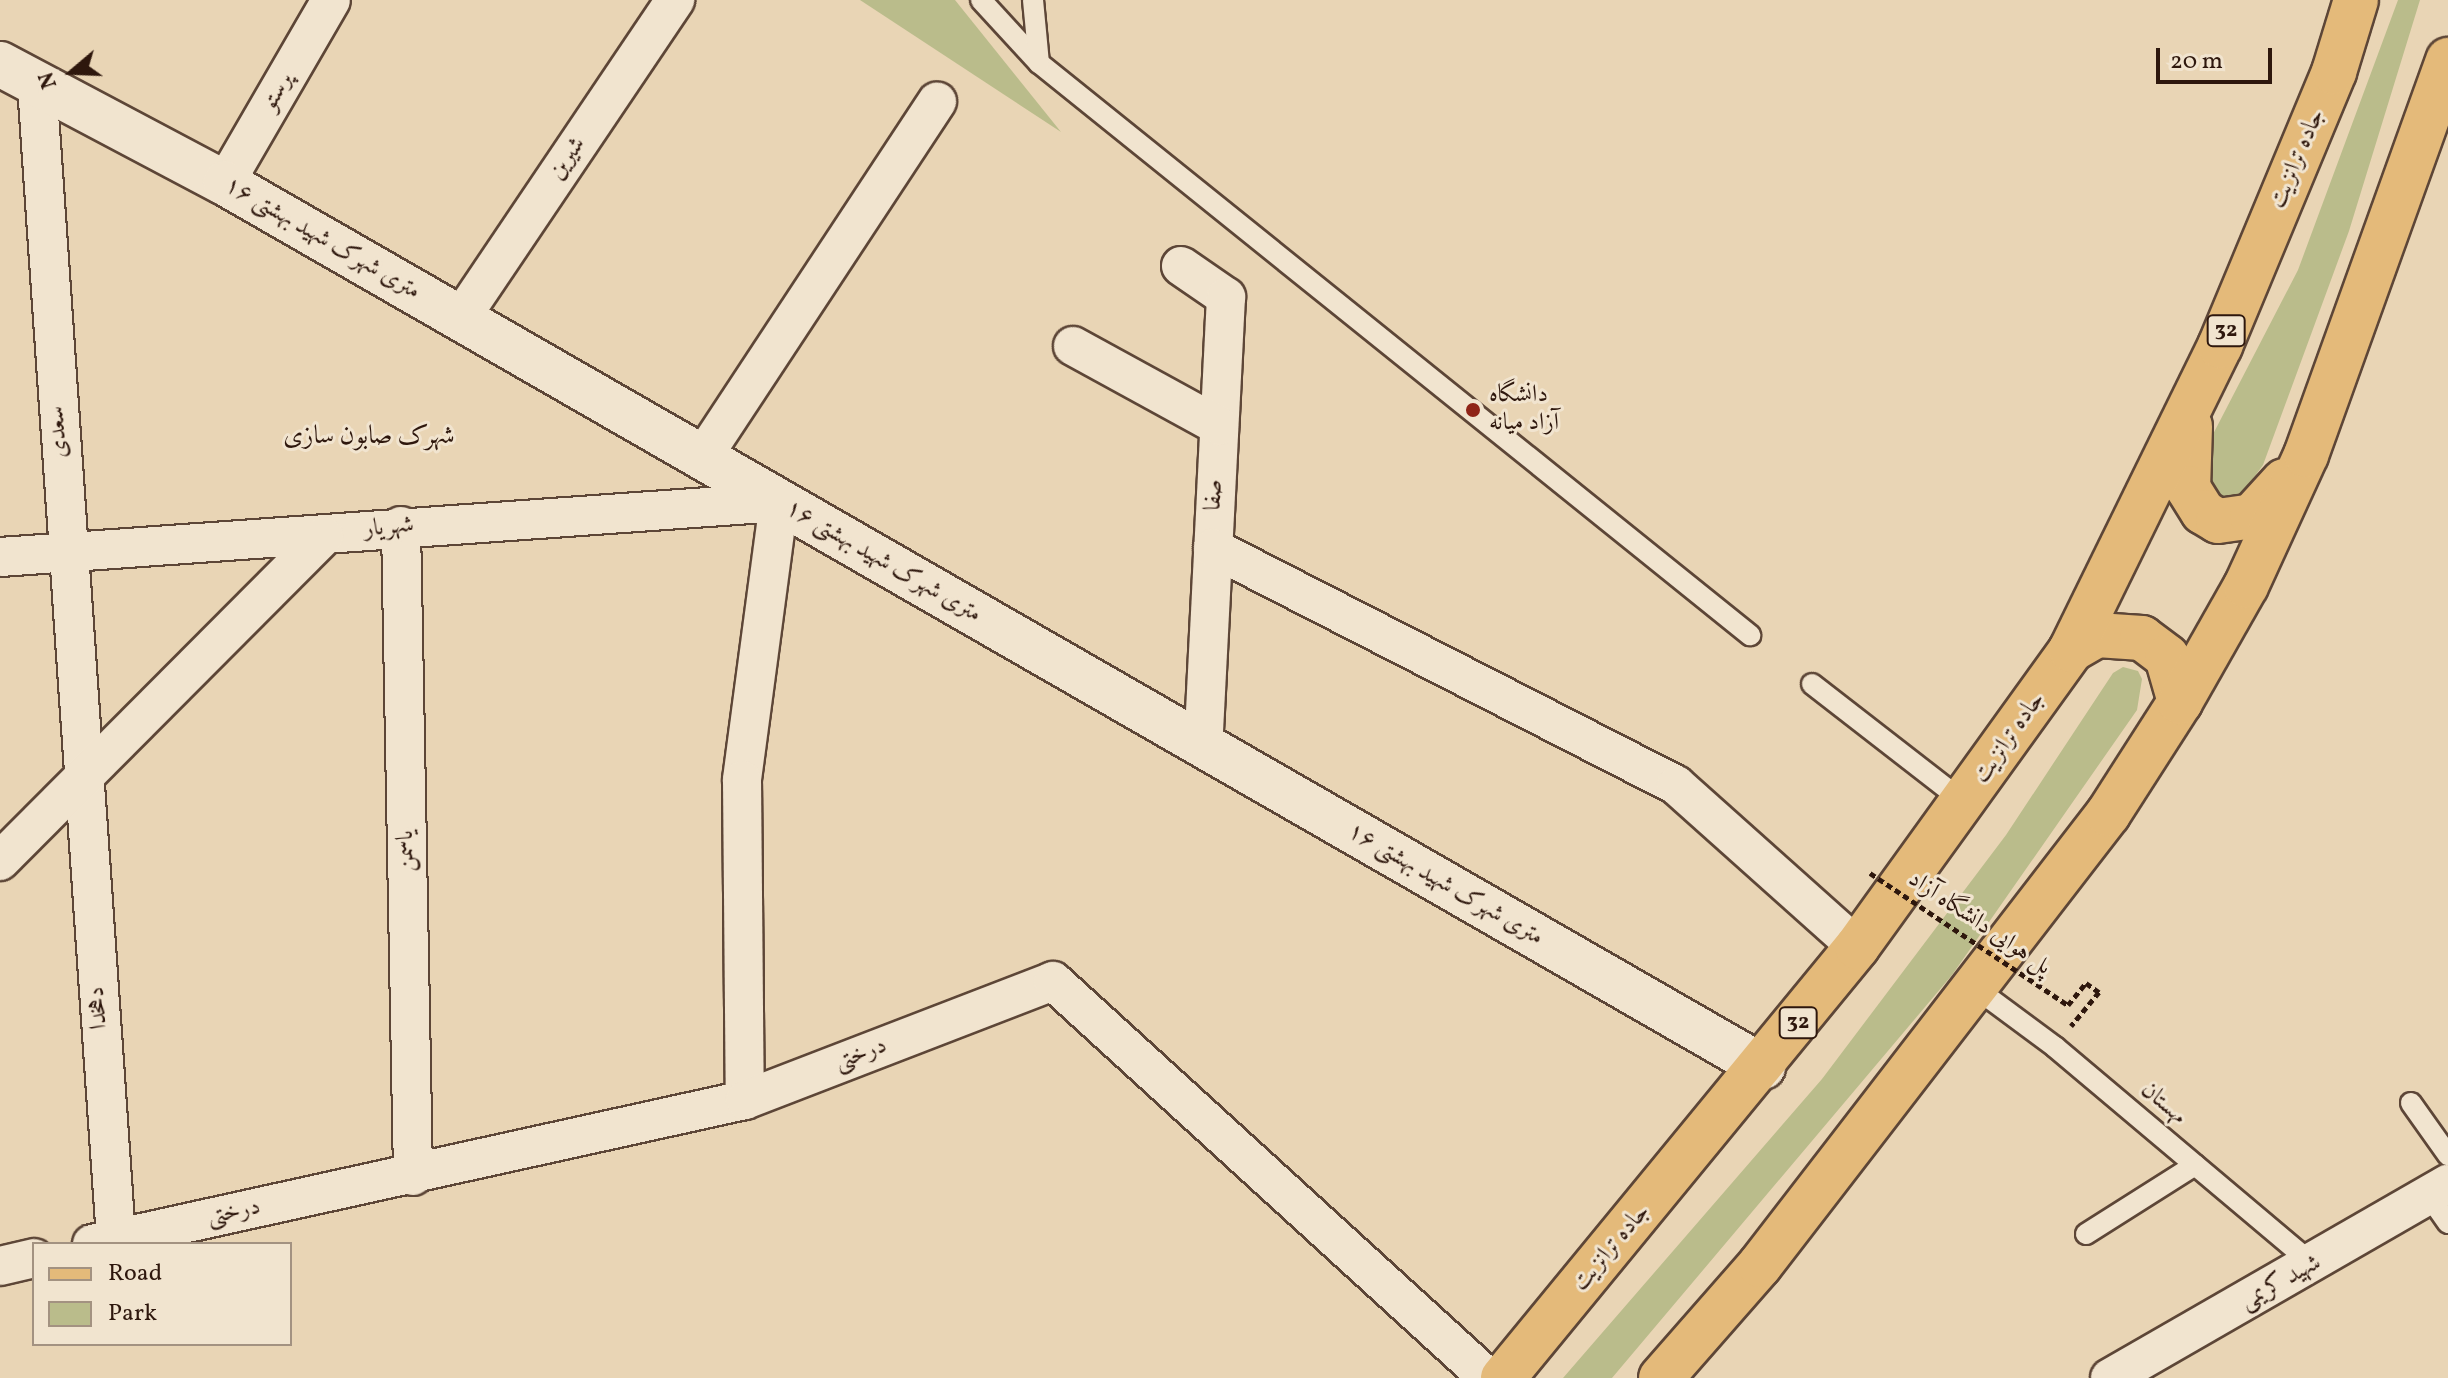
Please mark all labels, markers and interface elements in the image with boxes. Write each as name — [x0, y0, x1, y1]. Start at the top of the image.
north arrow — [32, 32, 112, 112]
scale bar — [2160, 32, 2276, 82]
text: 20 m — [2170, 45, 2223, 79]
text: N — [32, 67, 66, 93]
street label: پرستو — [256, 68, 300, 116]
street label: جاده ترانزیت — [2264, 105, 2332, 213]
street label: شیرین — [543, 132, 593, 186]
street label: ۱۶ متری شهرک شهيد بهشتی — [219, 171, 425, 307]
road number: 32 — [2206, 313, 2246, 349]
place label: دانشگاه آزاد میانه — [1489, 382, 1559, 438]
marker: دانشگاه آزاد میانه — [1464, 401, 1482, 419]
street label: سعدی — [43, 405, 75, 459]
district label: شهرک صابون سازی — [283, 421, 455, 453]
street label: صفا — [1200, 479, 1230, 511]
street label: ۱۶ متری شهرک شهيد بهشتی — [780, 494, 986, 630]
street label: شهریار — [363, 511, 415, 545]
street label: جاده ترانزیت — [1968, 687, 2052, 789]
street label: ۱۶ متری شهرک شهيد بهشتی — [1342, 817, 1548, 953]
street label: یاسمن — [392, 830, 422, 872]
street label: پل هوایی دانشگاه آزاد — [1902, 866, 2056, 982]
street label: دهخدا — [83, 986, 115, 1030]
road number: 32 — [1778, 1005, 1818, 1041]
street label: درختی — [831, 1032, 891, 1078]
street label: مهستان — [2134, 1076, 2192, 1132]
street label: درختی — [205, 1193, 263, 1233]
street label: جاده ترانزیت — [1567, 1199, 1657, 1297]
legend — [32, 1242, 292, 1346]
street label: شهید کریمی — [2236, 1249, 2326, 1317]
text: Road — [108, 1257, 162, 1291]
text: Park — [108, 1297, 157, 1331]

